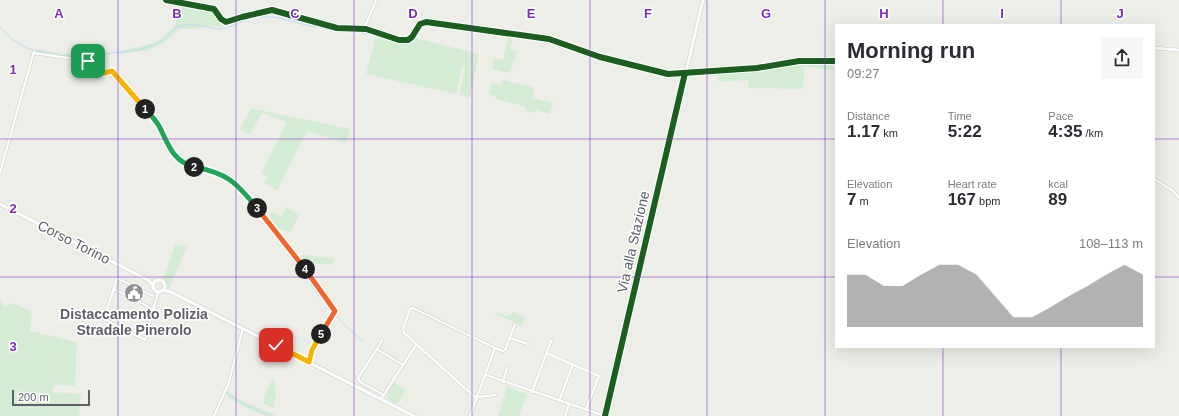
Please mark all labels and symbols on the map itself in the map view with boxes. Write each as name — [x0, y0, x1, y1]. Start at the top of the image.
text: A — [54, 6, 64, 21]
text: B — [172, 6, 182, 21]
text: C — [290, 6, 300, 21]
text: D — [408, 6, 418, 21]
text: E — [527, 6, 536, 21]
text: F — [644, 6, 652, 21]
text: G — [761, 6, 771, 21]
text: H — [879, 6, 889, 21]
text: I — [1000, 6, 1004, 21]
text: J — [1116, 6, 1124, 21]
pin — [71, 44, 105, 78]
text: 1 — [9, 62, 17, 77]
pin: 1 — [135, 99, 155, 119]
pin: 2 — [184, 157, 204, 177]
street label: Via alla Stazione — [614, 189, 653, 294]
pin: 3 — [247, 198, 267, 218]
text: 2 — [9, 201, 17, 216]
street label: Corso Torino — [35, 217, 113, 267]
pin: 4 — [295, 259, 315, 279]
public building icon: Distaccamento Polizia Stradale Pinerolo — [123, 282, 145, 304]
place label: Distaccamento Polizia Stradale Pinerolo — [60, 306, 208, 338]
pin: 5 — [311, 324, 331, 344]
pin — [259, 328, 293, 362]
text: 3 — [9, 339, 17, 354]
scale bar — [12, 388, 90, 407]

